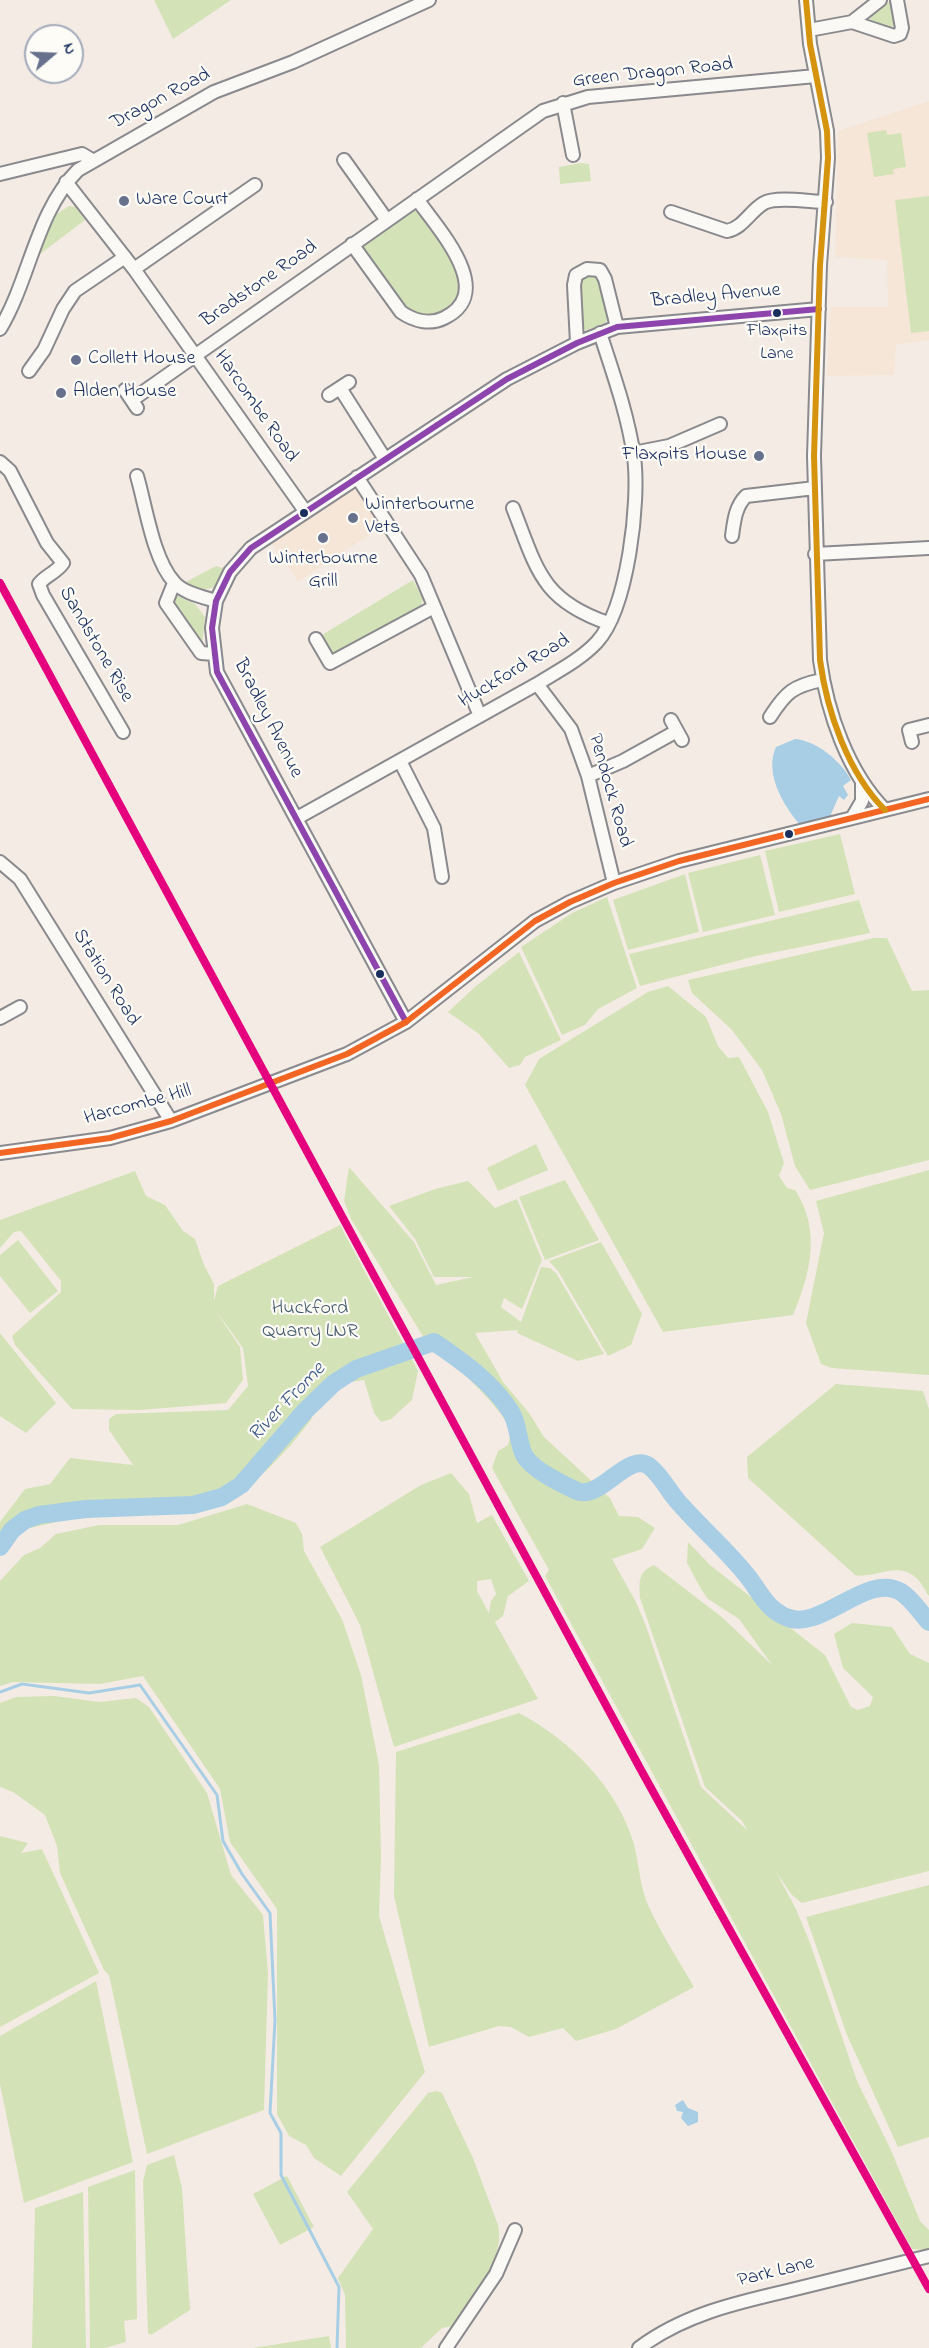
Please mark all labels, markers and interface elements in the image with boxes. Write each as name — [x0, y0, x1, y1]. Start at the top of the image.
north arrow — [24, 24, 84, 84]
text: N — [56, 40, 82, 58]
street label: Green Dragon Road — [572, 54, 734, 94]
street label: Dragon Road — [107, 64, 215, 136]
place label: Ware Court — [136, 189, 228, 213]
marker: Ware Court — [117, 194, 131, 208]
street label: Bradstone Road — [197, 236, 323, 334]
street label: Bradley Avenue — [650, 279, 782, 315]
marker: Flaxpits Lane — [771, 307, 783, 319]
place label: Flaxpits Lane — [747, 321, 807, 364]
street label: Harcombe Road — [207, 346, 303, 468]
place label: Collett House — [88, 348, 195, 372]
marker: Collett House — [69, 353, 83, 367]
place label: Alden House — [73, 381, 176, 405]
marker: Alden House — [54, 386, 68, 400]
place label: Flaxpits House — [622, 444, 747, 468]
marker: Flaxpits House — [752, 449, 766, 463]
place label: Winterbourne Vets — [365, 494, 474, 541]
unlabelled marker — [298, 507, 310, 519]
marker: Winterbourne Vets — [346, 511, 360, 525]
marker: Winterbourne Grill — [316, 531, 330, 545]
place label: Winterbourne Grill — [268, 548, 378, 595]
street label: Sandstone Rise — [52, 583, 138, 707]
street label: Huckford Road — [455, 630, 575, 714]
street label: Bradley Avenue — [227, 656, 307, 782]
street label: Pendock Road — [581, 731, 637, 851]
unlabelled marker — [783, 828, 795, 840]
street label: Station Road — [66, 925, 144, 1031]
unlabelled marker — [374, 968, 386, 980]
street label: Harcombe Hill — [82, 1080, 194, 1132]
park label: Huckford Quarry LNR — [262, 1298, 358, 1345]
water label: River Frome — [244, 1358, 332, 1448]
street label: Park Lane — [735, 2252, 817, 2294]

